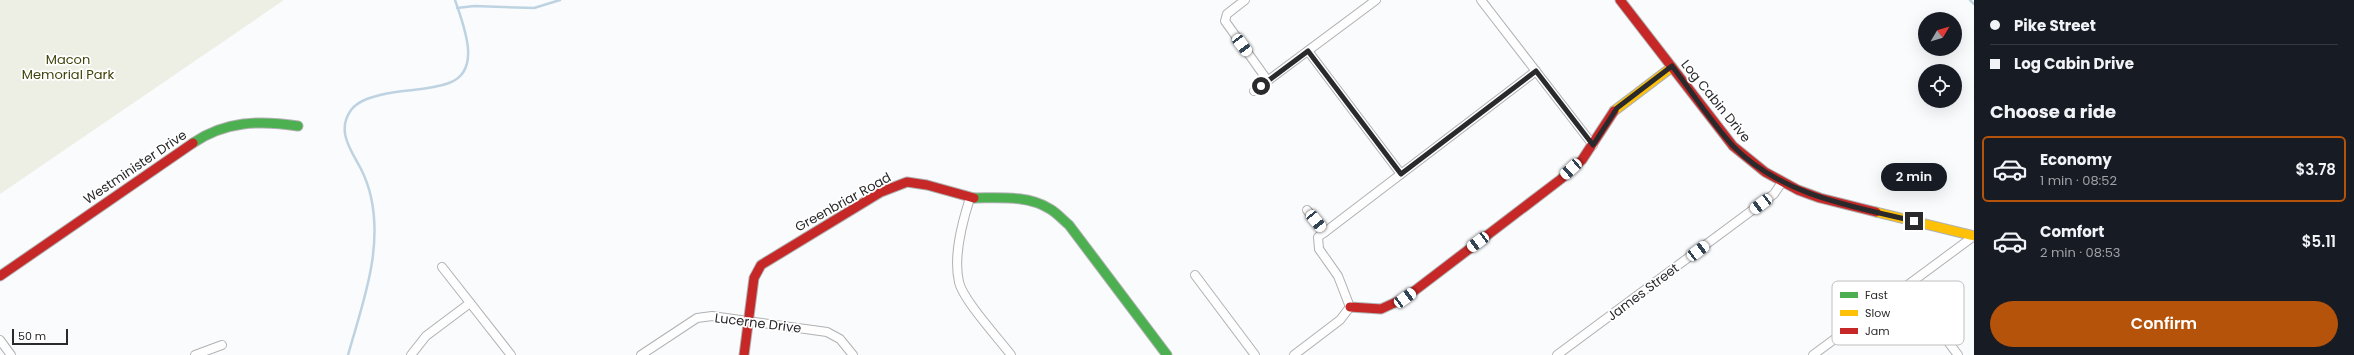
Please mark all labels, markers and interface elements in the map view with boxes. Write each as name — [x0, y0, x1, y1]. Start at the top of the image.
north arrow — [1918, 12, 1962, 56]
map controls — [1918, 12, 1962, 108]
text: Pike Street — [2014, 15, 2096, 36]
car — [1230, 32, 1254, 58]
park label: Macon Memorial Park — [22, 50, 114, 84]
text: Log Cabin Drive — [2014, 53, 2134, 74]
street label: Log Cabin Drive — [1677, 56, 1755, 146]
button: locate — [1918, 64, 1962, 108]
route start — [1252, 77, 1270, 95]
text: Choose a ride — [1990, 99, 2116, 124]
street label: Westminister Drive — [80, 125, 190, 209]
text: Economy — [2040, 149, 2112, 170]
icon: car — [1992, 151, 2028, 187]
car — [1558, 157, 1584, 181]
text: $3.78 — [2295, 159, 2336, 180]
callout: 2 min — [1881, 163, 1947, 191]
text: 2 min — [1896, 167, 1932, 186]
street label: Greenbriar Road — [792, 168, 894, 236]
text: 1 min · 08:52 — [2040, 171, 2117, 190]
car — [1748, 192, 1774, 216]
car — [1304, 208, 1328, 234]
route end — [1905, 212, 1923, 230]
text: Comfort — [2040, 221, 2104, 242]
icon: car — [1992, 223, 2028, 259]
car — [1465, 230, 1491, 254]
text: $5.11 — [2302, 231, 2336, 252]
car — [1685, 239, 1711, 263]
text: 2 min · 08:53 — [2040, 243, 2121, 262]
street label: James Street — [1603, 259, 1683, 325]
legend — [1832, 281, 1964, 345]
car — [1392, 286, 1418, 310]
text: Fast — [1865, 287, 1888, 303]
button: Confirm — [1990, 301, 2338, 347]
text: Slow — [1865, 305, 1890, 321]
street label: Lucerne Drive — [714, 308, 802, 338]
text: Jam — [1865, 323, 1890, 339]
scale bar — [12, 327, 68, 346]
text: 50 m — [18, 328, 46, 344]

